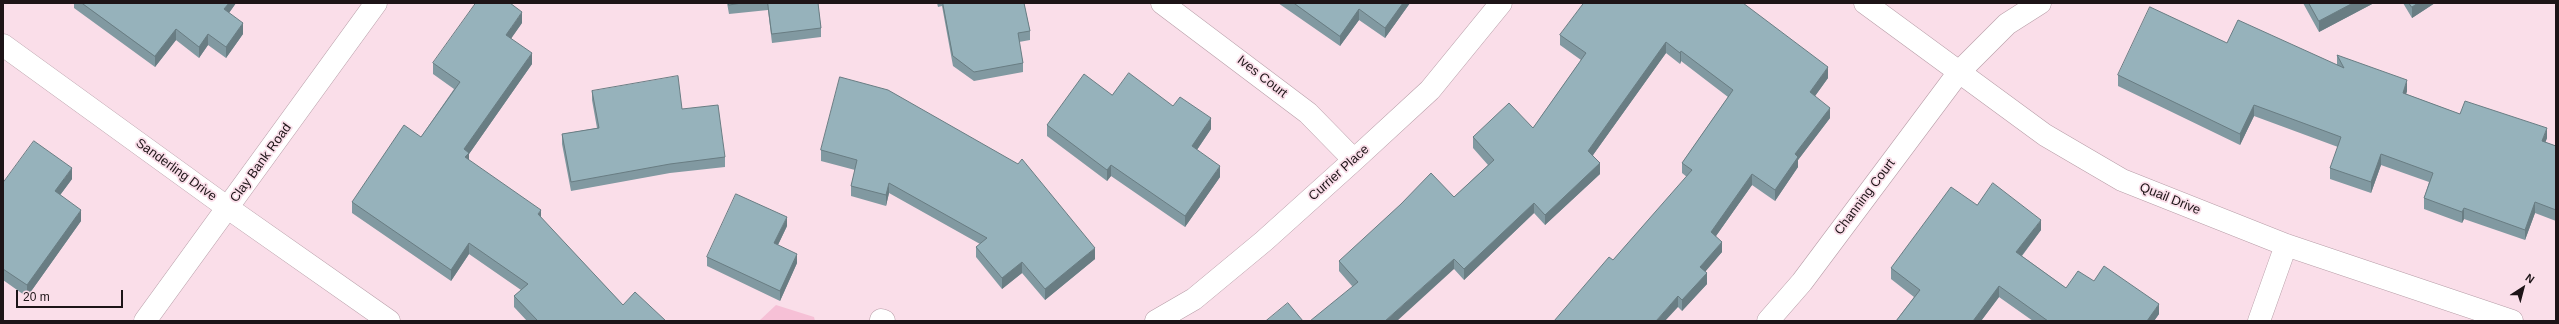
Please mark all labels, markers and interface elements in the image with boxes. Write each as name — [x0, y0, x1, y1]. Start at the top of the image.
street label: Ives Court — [1234, 53, 1290, 101]
street label: Clay Bank Road — [227, 120, 295, 206]
street label: Sanderling Drive — [133, 135, 219, 205]
street label: Currier Place — [1306, 142, 1372, 204]
street label: Channing Court — [1831, 156, 1899, 238]
street label: Quail Drive — [2137, 180, 2203, 218]
north arrow — [2503, 268, 2543, 308]
text: N — [2523, 271, 2537, 285]
scale bar — [18, 282, 125, 308]
text: 20 m — [23, 290, 50, 304]

